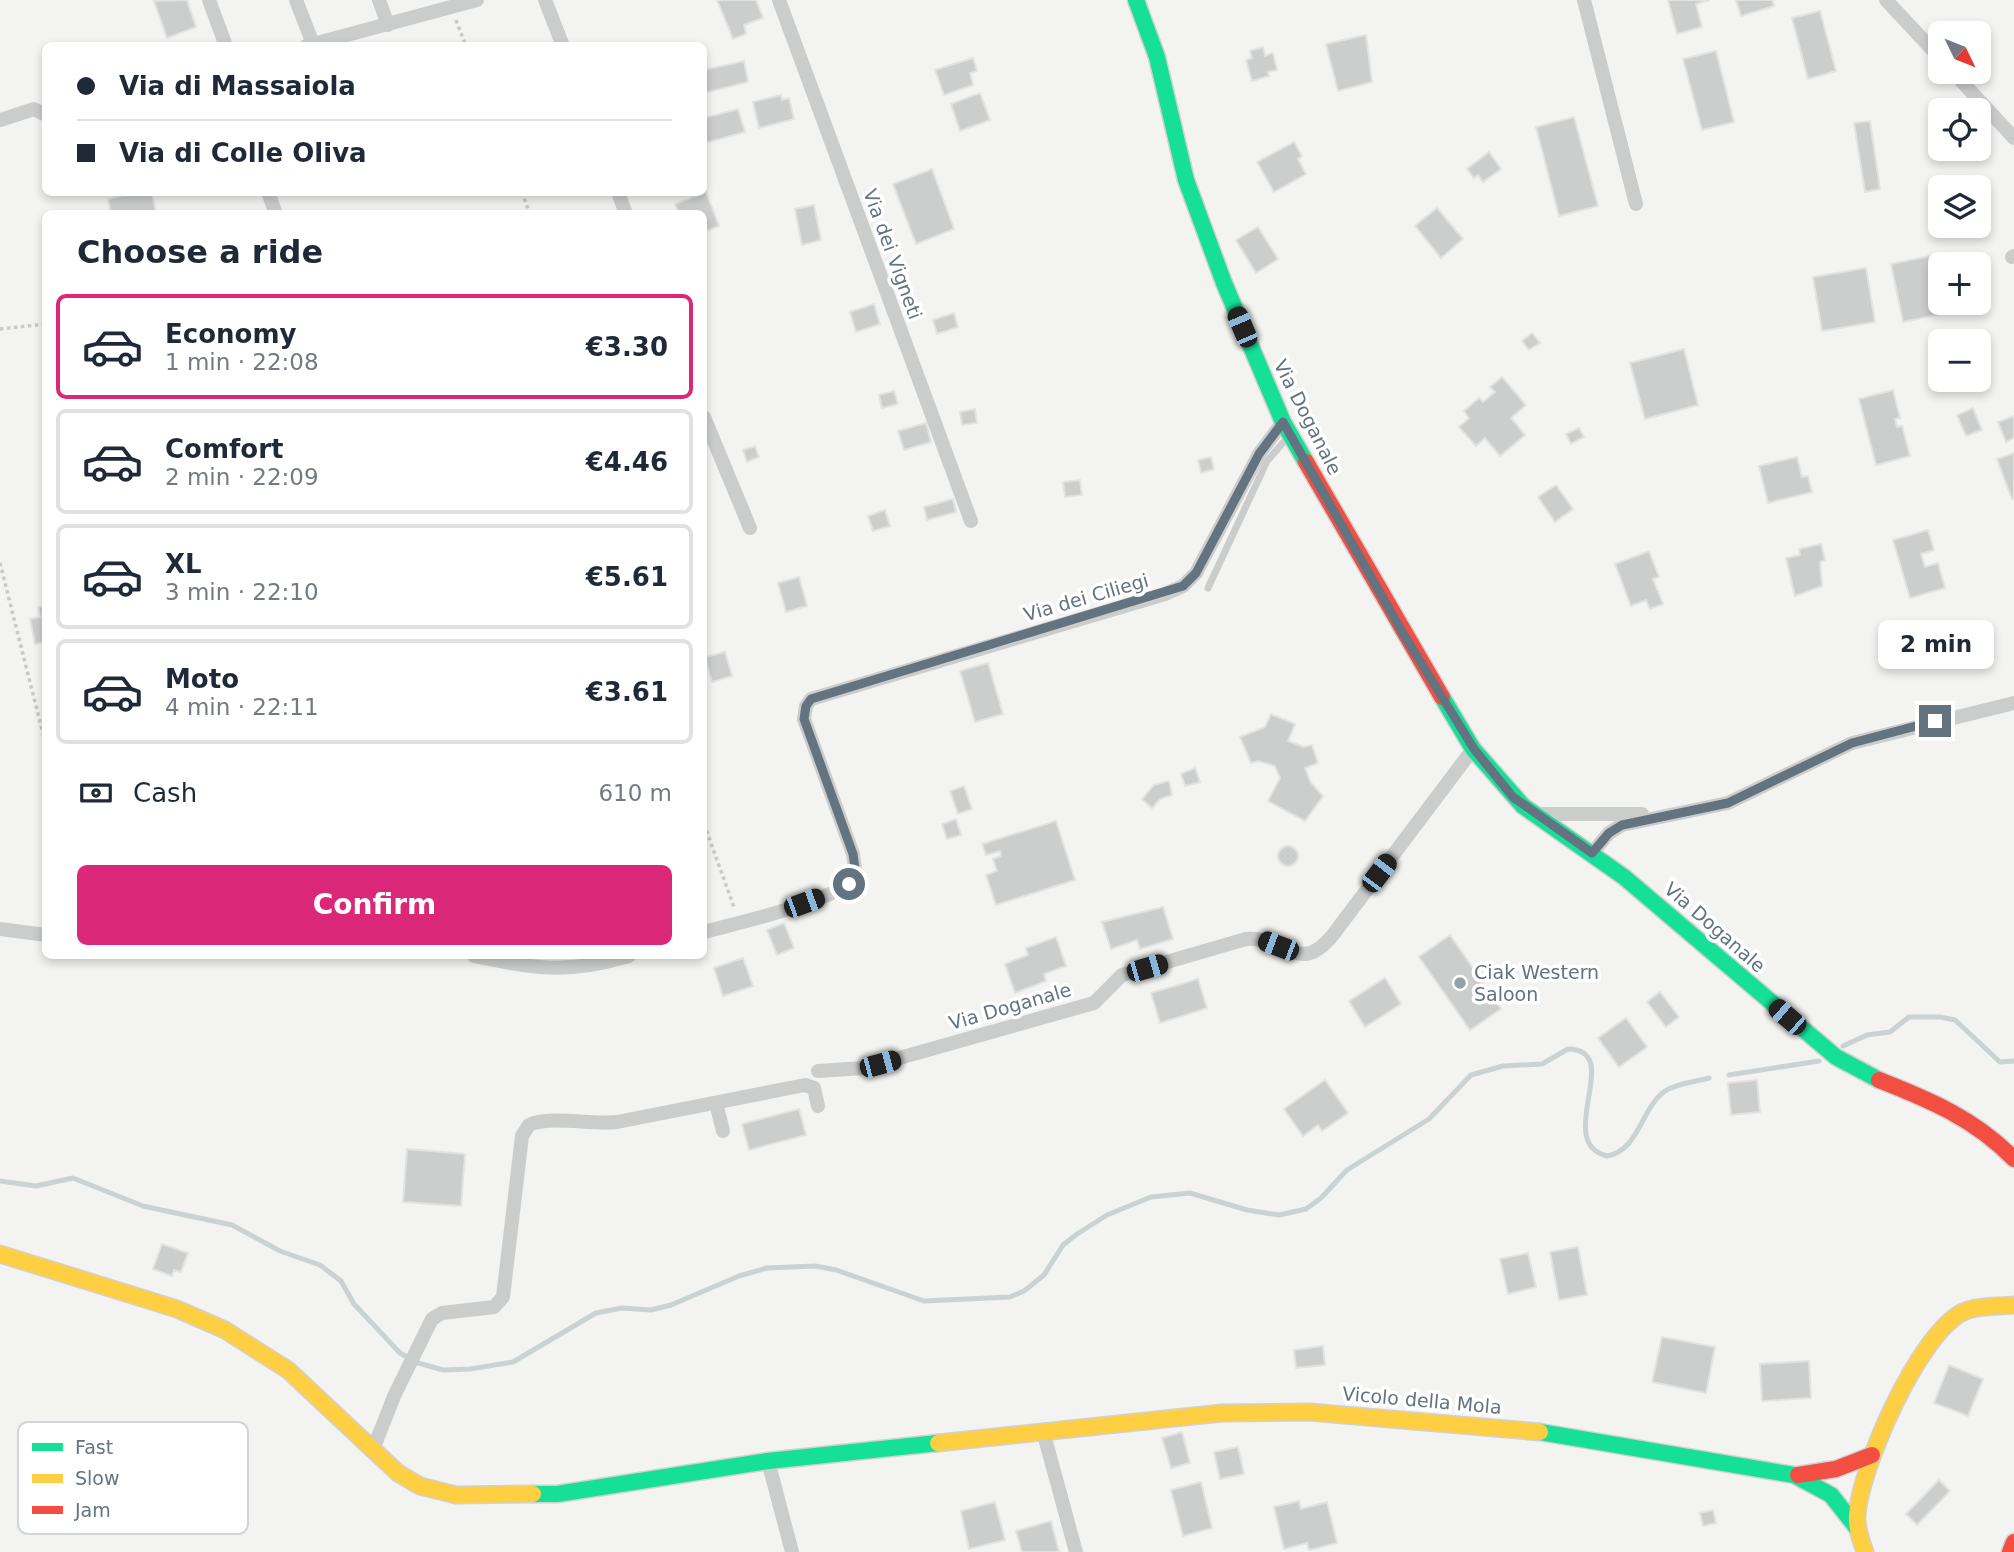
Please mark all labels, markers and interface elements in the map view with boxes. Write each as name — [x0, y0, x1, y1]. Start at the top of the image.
north arrow — [1928, 21, 1992, 84]
map controls — [1928, 21, 1991, 392]
text: Via di Massaiola — [119, 71, 356, 101]
button: locate — [1928, 98, 1991, 161]
text: Via di Colle Oliva — [119, 138, 367, 168]
button: layers — [1928, 175, 1991, 238]
street label: Via dei Vigneti — [859, 186, 927, 322]
text: Choose a ride — [77, 233, 323, 271]
button: + — [1928, 252, 1991, 315]
car — [1225, 304, 1260, 350]
icon: car — [81, 315, 144, 378]
text: Economy — [165, 319, 296, 349]
button: − — [1928, 329, 1991, 392]
text: €3.30 — [586, 332, 668, 362]
text: 1 min · 22:08 — [165, 349, 319, 375]
street label: Via Doganale — [1270, 356, 1346, 478]
icon: car — [81, 430, 144, 493]
text: Comfort — [165, 434, 283, 464]
text: €4.46 — [586, 447, 668, 477]
text: 2 min · 22:09 — [165, 464, 319, 490]
icon: car — [81, 545, 144, 608]
text: XL — [165, 549, 202, 579]
text: €5.61 — [586, 562, 668, 592]
street label: Via dei Ciliegi — [1021, 569, 1151, 625]
text: 3 min · 22:10 — [165, 579, 319, 605]
callout: 2 min — [1877, 620, 1993, 668]
text: 2 min — [1900, 631, 1972, 657]
icon: car — [81, 660, 144, 723]
text: Moto — [165, 664, 239, 694]
text: €3.61 — [586, 677, 668, 707]
text: 4 min · 22:11 — [165, 694, 319, 720]
route end — [1919, 705, 1951, 737]
icon: cash — [77, 774, 115, 812]
text: Cash — [133, 778, 197, 808]
text: 610 m — [598, 780, 672, 806]
car — [1358, 850, 1401, 896]
button: Confirm — [77, 865, 672, 945]
route start — [833, 868, 865, 900]
street label: Via Doganale — [1660, 877, 1770, 977]
car — [781, 886, 828, 920]
car — [1255, 929, 1302, 963]
car — [1124, 952, 1171, 984]
place label: Ciak Western Saloon — [1474, 961, 1599, 1005]
marker: Ciak Western Saloon — [1452, 975, 1468, 991]
street label: Via Doganale — [946, 978, 1074, 1034]
car — [1765, 995, 1810, 1039]
car — [857, 1048, 904, 1080]
street label: Vicolo della Mola — [1341, 1382, 1503, 1418]
legend — [18, 1422, 248, 1534]
text: Fast — [75, 1436, 113, 1458]
text: Slow — [75, 1467, 120, 1489]
text: Jam — [74, 1499, 111, 1521]

